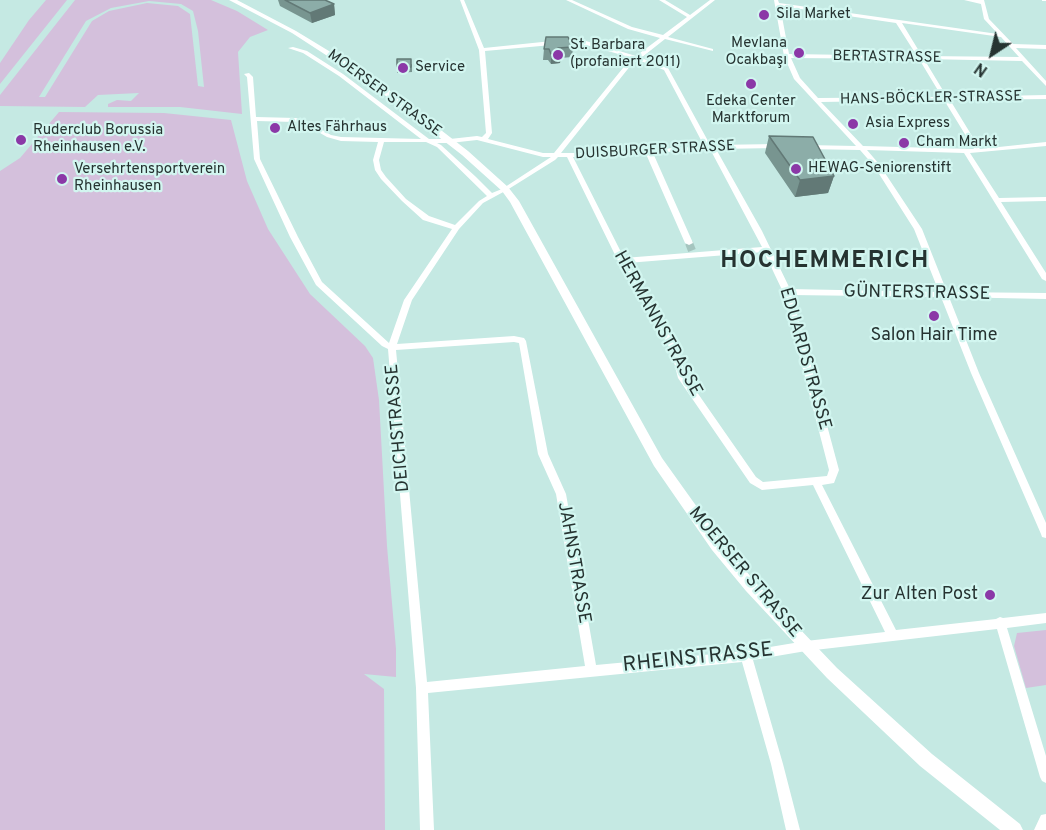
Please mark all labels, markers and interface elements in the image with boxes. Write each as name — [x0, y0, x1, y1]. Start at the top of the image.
place label: Sila Market — [776, 6, 851, 24]
marker: Sila Market — [757, 8, 771, 22]
north arrow — [962, 24, 1022, 84]
place label: Mevlana Ocakbaşı — [726, 35, 787, 70]
place label: St. Barbara (profaniert 2011) — [570, 37, 681, 72]
marker: Mevlana Ocakbaşı — [792, 46, 806, 60]
street label: MOERSER STRASSE — [323, 47, 445, 141]
marker: St. Barbara (profaniert 2011) — [551, 48, 565, 62]
street label: BERTASTRASSE — [832, 48, 942, 68]
text: N — [971, 57, 992, 80]
place label: Service — [415, 59, 465, 77]
marker: Service — [396, 61, 410, 75]
marker: Edeka Center Marktforum — [744, 77, 758, 91]
street label: HANS-BÖCKLER-STRASSE — [840, 88, 1022, 110]
place label: Edeka Center Marktforum — [706, 93, 796, 128]
place label: Asia Express — [865, 115, 950, 133]
marker: Asia Express — [846, 117, 860, 131]
place label: Altes Fährhaus — [287, 119, 387, 137]
marker: Altes Fährhaus — [268, 121, 282, 135]
place label: Ruderclub Borussia Rheinhausen e.V. — [33, 122, 163, 157]
marker: Ruderclub Borussia Rheinhausen e.V. — [14, 133, 28, 147]
place label: Cham Markt — [916, 134, 997, 152]
marker: Cham Markt — [897, 136, 911, 150]
street label: DUISBURGER STRASSE — [575, 138, 735, 164]
place label: HEWAG-Seniorenstift — [808, 160, 951, 178]
place label: Versehrtensportverein Rheinhausen — [74, 161, 225, 196]
marker: HEWAG-Seniorenstift — [789, 162, 803, 176]
marker: Versehrtensportverein Rheinhausen — [55, 172, 69, 186]
street label: HERMANNSTRASSE — [608, 247, 706, 401]
district label: HOCHEMMERICH — [720, 248, 930, 276]
street label: GÜNTERSTRASSE — [843, 282, 991, 306]
street label: EDUARDSTRASSE — [773, 285, 835, 433]
marker: Salon Hair Time — [927, 309, 941, 323]
place label: Salon Hair Time — [871, 325, 997, 347]
street label: DEICHSTRASSE — [383, 363, 415, 493]
street label: JAHNSTRASSE — [552, 501, 594, 625]
street label: MOERSER STRASSE — [683, 503, 805, 643]
place label: Zur Alten Post — [861, 584, 978, 606]
marker: Zur Alten Post — [983, 588, 997, 602]
street label: RHEINSTRASSE — [622, 639, 774, 679]

